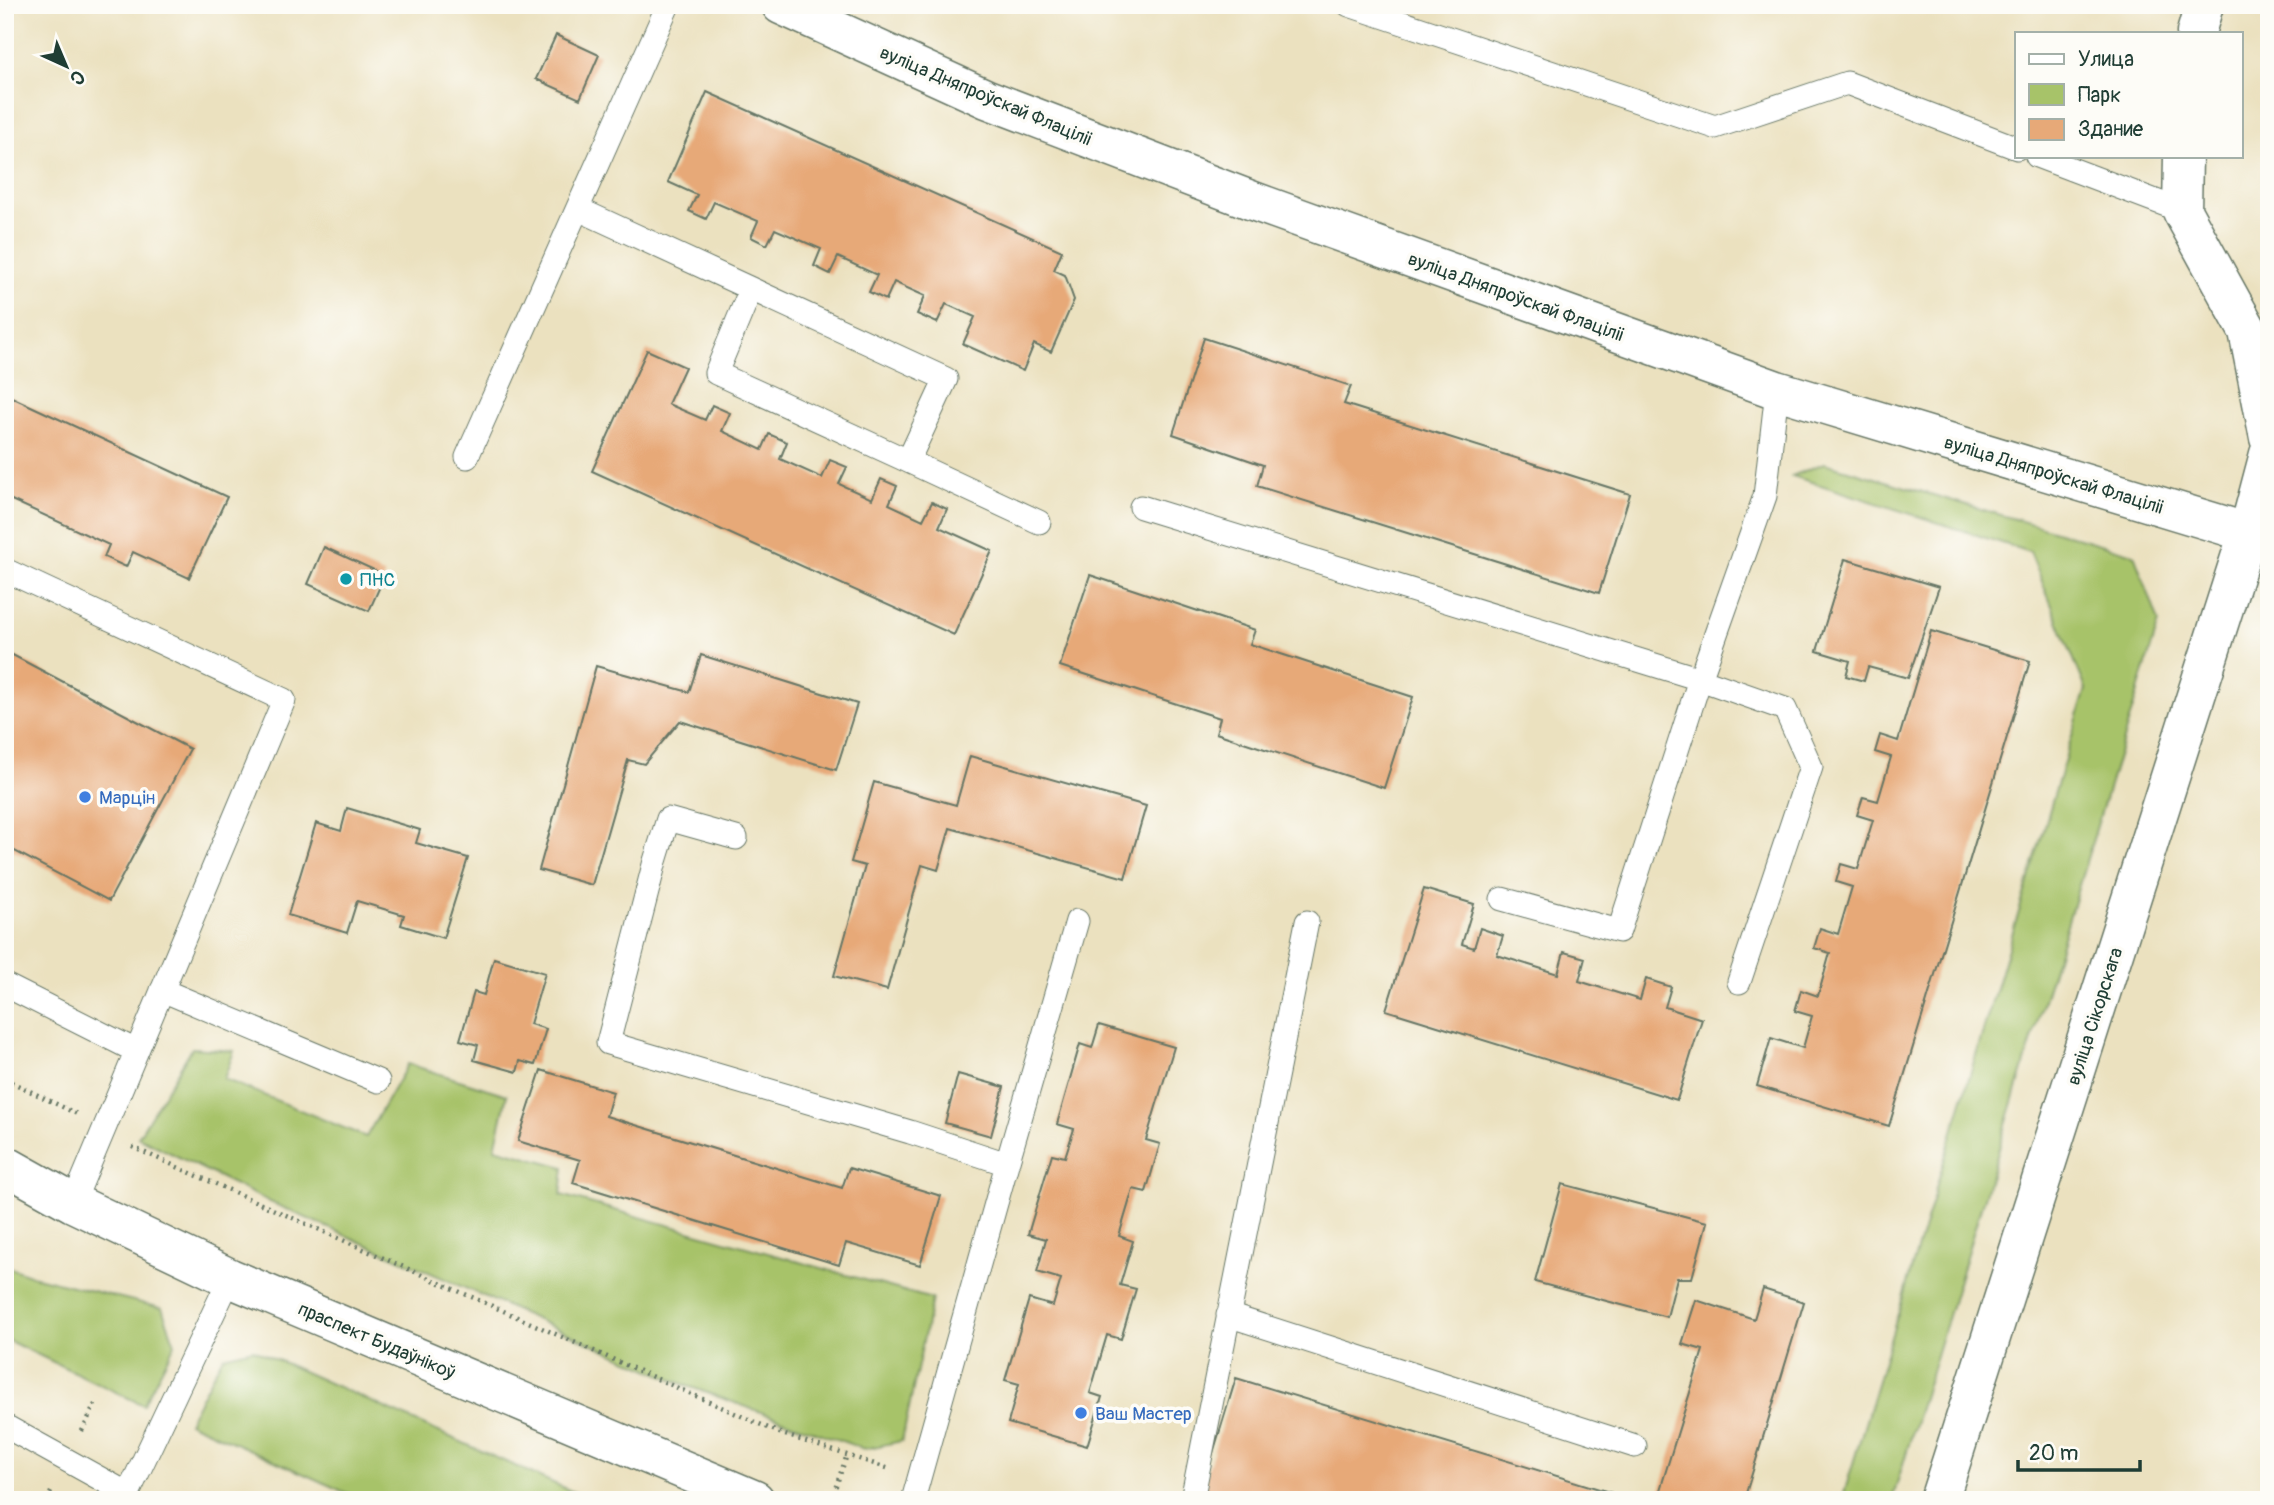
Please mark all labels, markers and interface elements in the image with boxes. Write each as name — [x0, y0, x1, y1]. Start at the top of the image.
north arrow — [32, 32, 102, 102]
legend — [2015, 32, 2242, 158]
street label: вуліца Дняпроўскай Флаціліі — [876, 40, 1095, 151]
text: Улица — [2078, 46, 2134, 73]
text: С — [64, 65, 90, 90]
text: Парк — [2078, 82, 2121, 109]
text: Здание — [2078, 116, 2144, 143]
street label: вуліца Дняпроўскай Флаціліі — [1405, 247, 1627, 347]
street label: вуліца Дняпроўскай Флаціліі — [1941, 430, 2166, 520]
place label: ПНС — [360, 568, 395, 592]
marker: ПНС — [338, 571, 354, 587]
place label: Марцін — [99, 786, 155, 810]
marker: Марцін — [77, 789, 93, 805]
street label: вуліца Сікорскага — [2061, 944, 2129, 1088]
street label: праспект Будаўнікоў — [294, 1297, 459, 1385]
place label: Ваш Мастер — [1095, 1402, 1192, 1426]
marker: Ваш Мастер — [1073, 1405, 1089, 1421]
scale bar — [2018, 1428, 2141, 1472]
text: 20 m — [2029, 1440, 2078, 1467]

